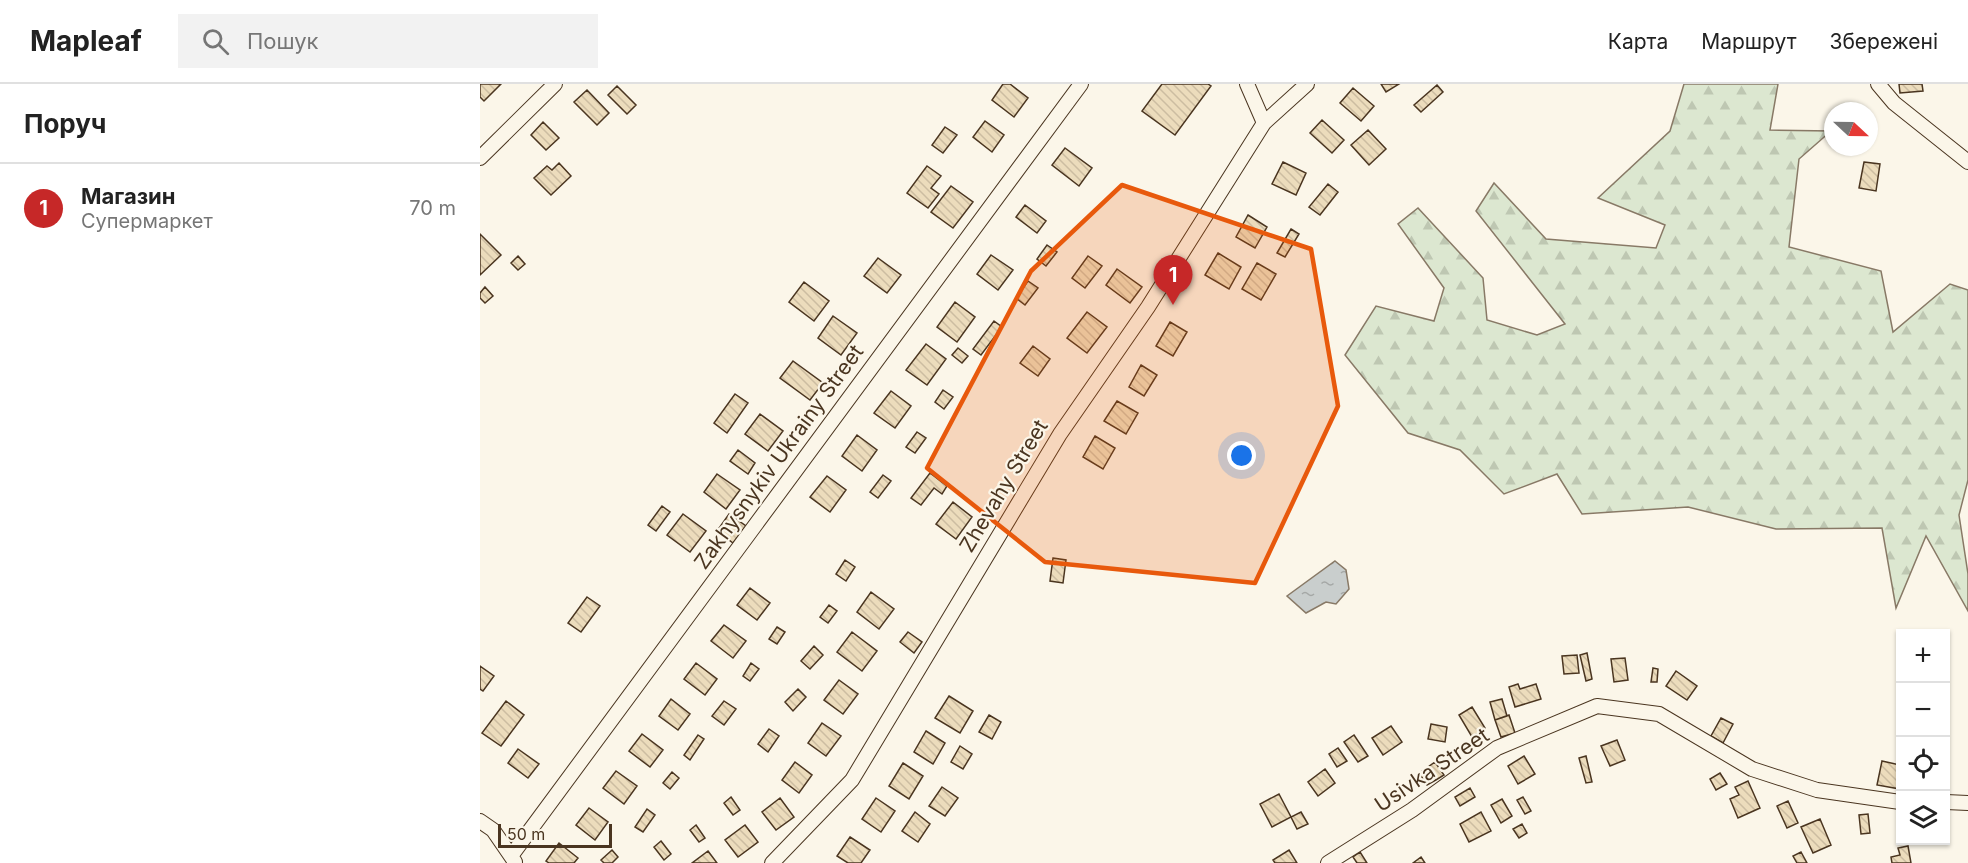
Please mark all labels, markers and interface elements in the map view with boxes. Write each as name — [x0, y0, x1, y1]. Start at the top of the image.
search box — [178, 14, 598, 68]
text: Mapleaf — [30, 24, 142, 58]
icon: search — [199, 25, 232, 58]
text: Пошук — [247, 28, 319, 54]
text: Карта — [1608, 29, 1668, 54]
text: Маршрут — [1701, 29, 1796, 54]
text: Збережені — [1829, 29, 1938, 54]
north arrow — [1824, 102, 1878, 156]
text: Поруч — [24, 108, 106, 139]
text: Магазин — [81, 183, 176, 209]
text: 1 — [39, 196, 48, 220]
text: 70 m — [409, 196, 456, 220]
text: Супермаркет — [81, 209, 213, 233]
pin: 1 — [1154, 256, 1192, 305]
street label: Zakhysnykiv Ukrainy Street — [689, 340, 868, 574]
street label: Zhevahy Street — [954, 415, 1053, 556]
your location — [1227, 441, 1256, 470]
map controls — [1896, 629, 1950, 845]
button: + — [1896, 629, 1950, 683]
button: − — [1896, 683, 1950, 737]
street label: Usivka Street — [1370, 722, 1494, 817]
button: locate — [1896, 737, 1950, 791]
button: layers — [1896, 791, 1950, 845]
scale bar — [498, 821, 612, 848]
text: 50 m — [507, 824, 545, 844]

